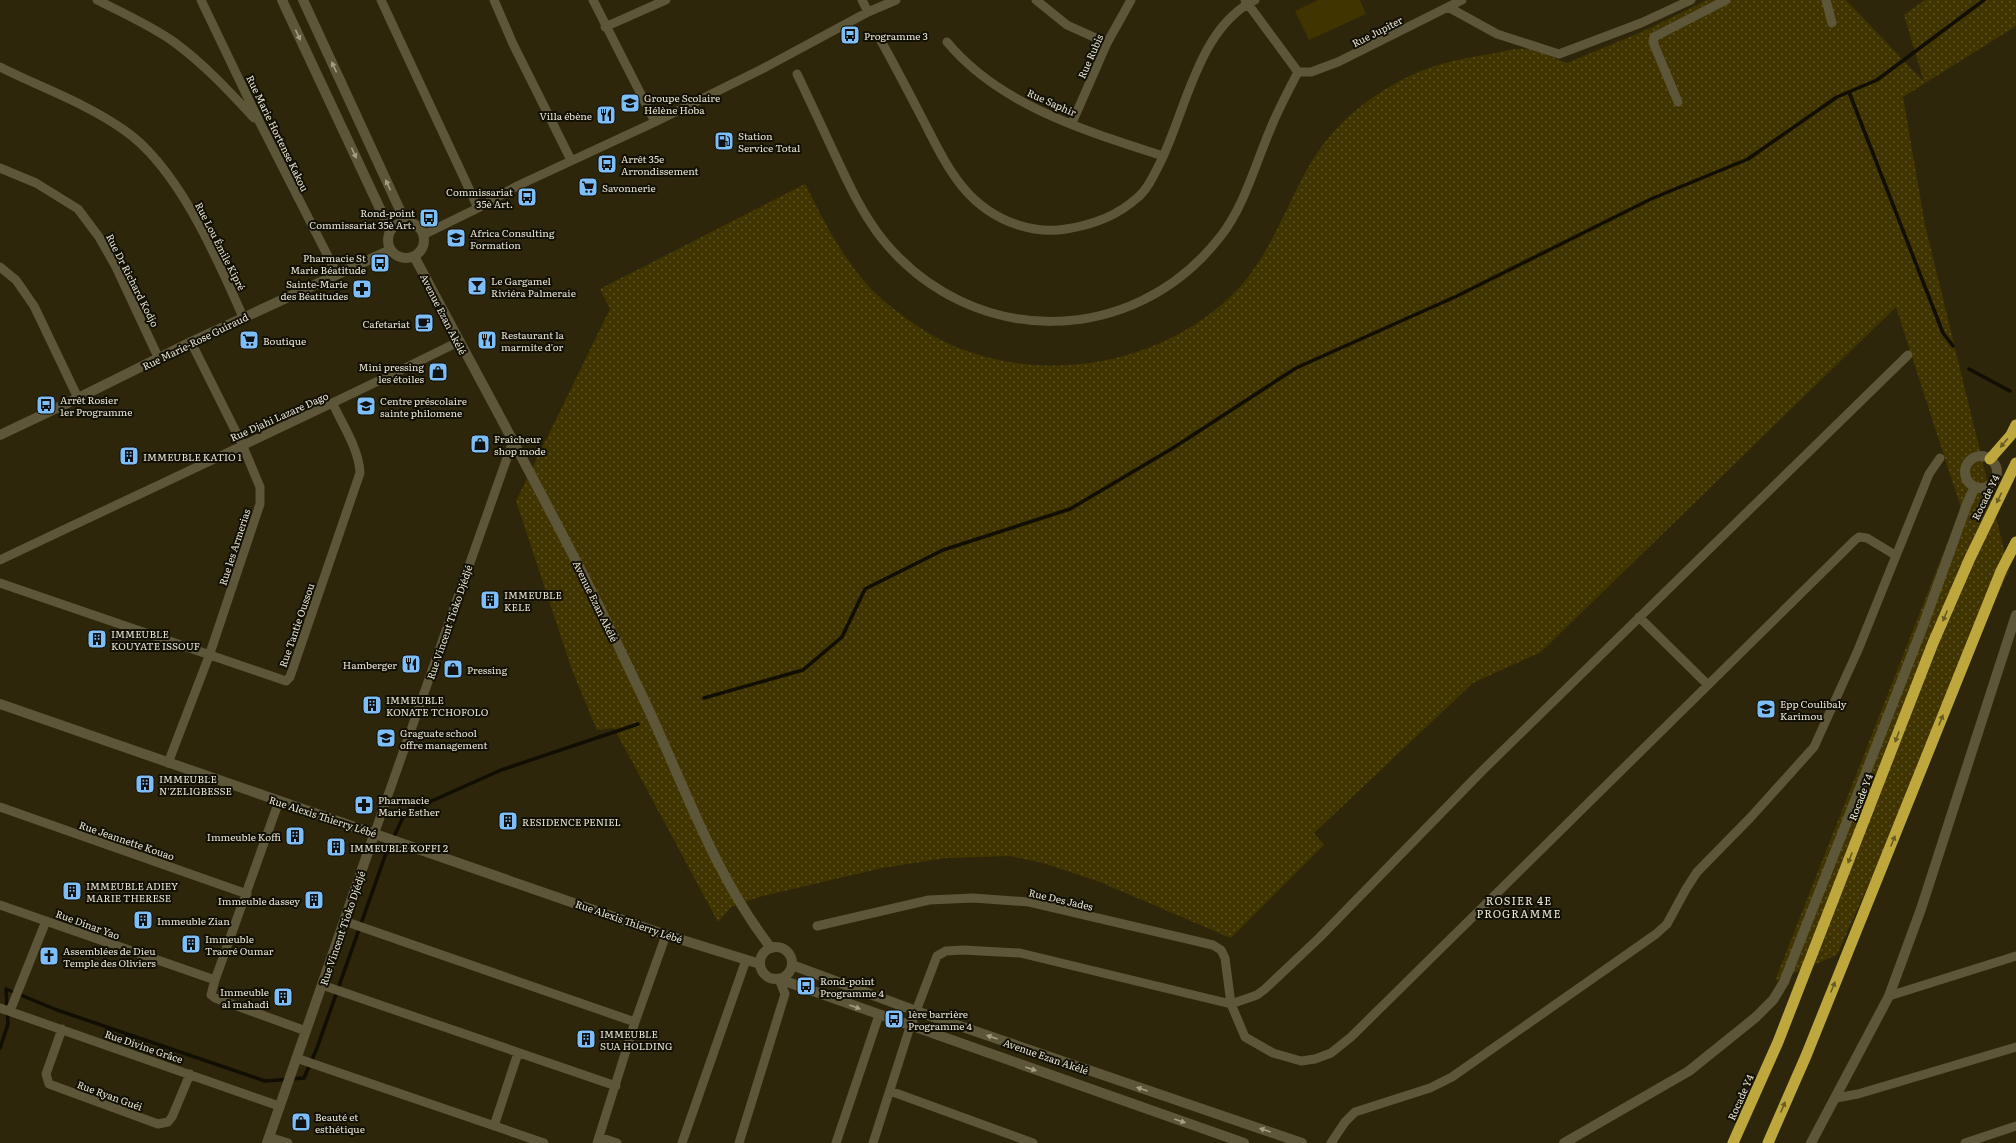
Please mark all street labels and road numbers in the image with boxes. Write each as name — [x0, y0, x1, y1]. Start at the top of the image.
street label: Rue Jupiter — [1349, 12, 1405, 50]
street label: Rue Rubis — [1074, 31, 1107, 81]
street label: Rue Marie Hortense Kakou — [243, 72, 313, 194]
street label: Rue Saphir — [1025, 85, 1079, 120]
street label: Rue Lou Émile Kipré — [192, 199, 250, 293]
street label: Rue Dr Richard Kodjo — [103, 231, 163, 329]
street label: Avenue Ezan Akélé — [417, 271, 471, 357]
street label: Rue Marie-Rose Guiraud — [140, 309, 250, 373]
street label: Rue Djahi Lazare Dago — [227, 387, 331, 444]
street label: Rocade Y4 — [1968, 471, 2003, 522]
street label: Rue les Armerias — [215, 506, 254, 587]
street label: Avenue Ezan Akélé — [570, 558, 622, 644]
street label: Rue Vincent Tioko Djédjé — [422, 563, 476, 681]
street label: Rue Tantie Oussou — [275, 580, 318, 669]
street label: Rocade Y4 — [1844, 771, 1876, 823]
street label: Rue Alexis Thierry Lébé — [267, 792, 379, 840]
street label: Rue Jeannette Kouao — [77, 817, 177, 863]
street label: Rue Vincent Tioko Djédjé — [315, 869, 369, 987]
street label: Rue Des Jades — [1027, 884, 1095, 914]
street label: Rue Alexis Thierry Lébé — [574, 896, 684, 946]
street label: Rue Dinar Yao — [54, 905, 122, 943]
street label: Rue Divine Grâce — [103, 1026, 185, 1066]
street label: Avenue Ezan Akélé — [1001, 1034, 1091, 1078]
street label: Rocade Y4 — [1723, 1071, 1757, 1122]
street label: Rue Ryan Guéi — [75, 1076, 145, 1114]

